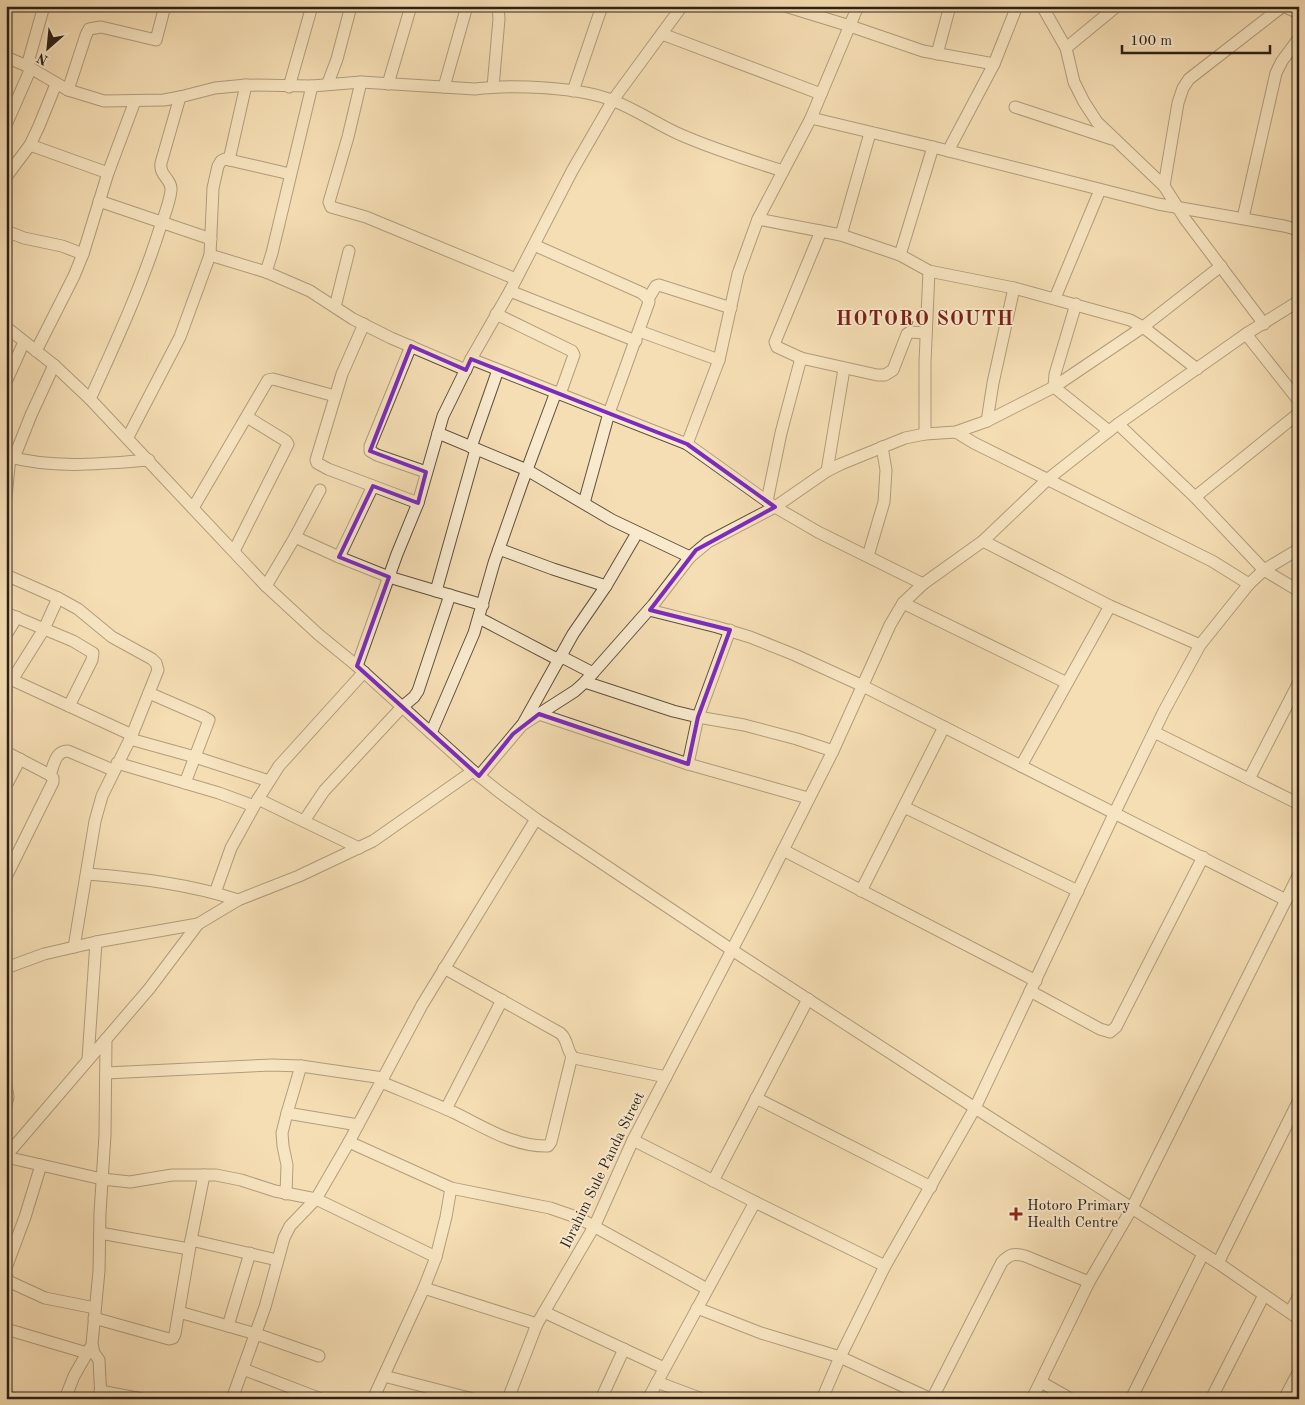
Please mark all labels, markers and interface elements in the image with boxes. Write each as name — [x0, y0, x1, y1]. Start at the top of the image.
north arrow — [22, 22, 72, 72]
scale bar — [1122, 22, 1270, 54]
text: 100 m — [1130, 34, 1172, 49]
text: N — [34, 50, 50, 67]
district label: HOTORO SOUTH — [836, 310, 1014, 330]
street label: Ibrahim Sule Panda Street — [559, 1090, 648, 1251]
place label: Hotoro Primary Health Centre — [1027, 1199, 1131, 1231]
marker: Hotoro Primary Health Centre — [1009, 1207, 1023, 1221]

